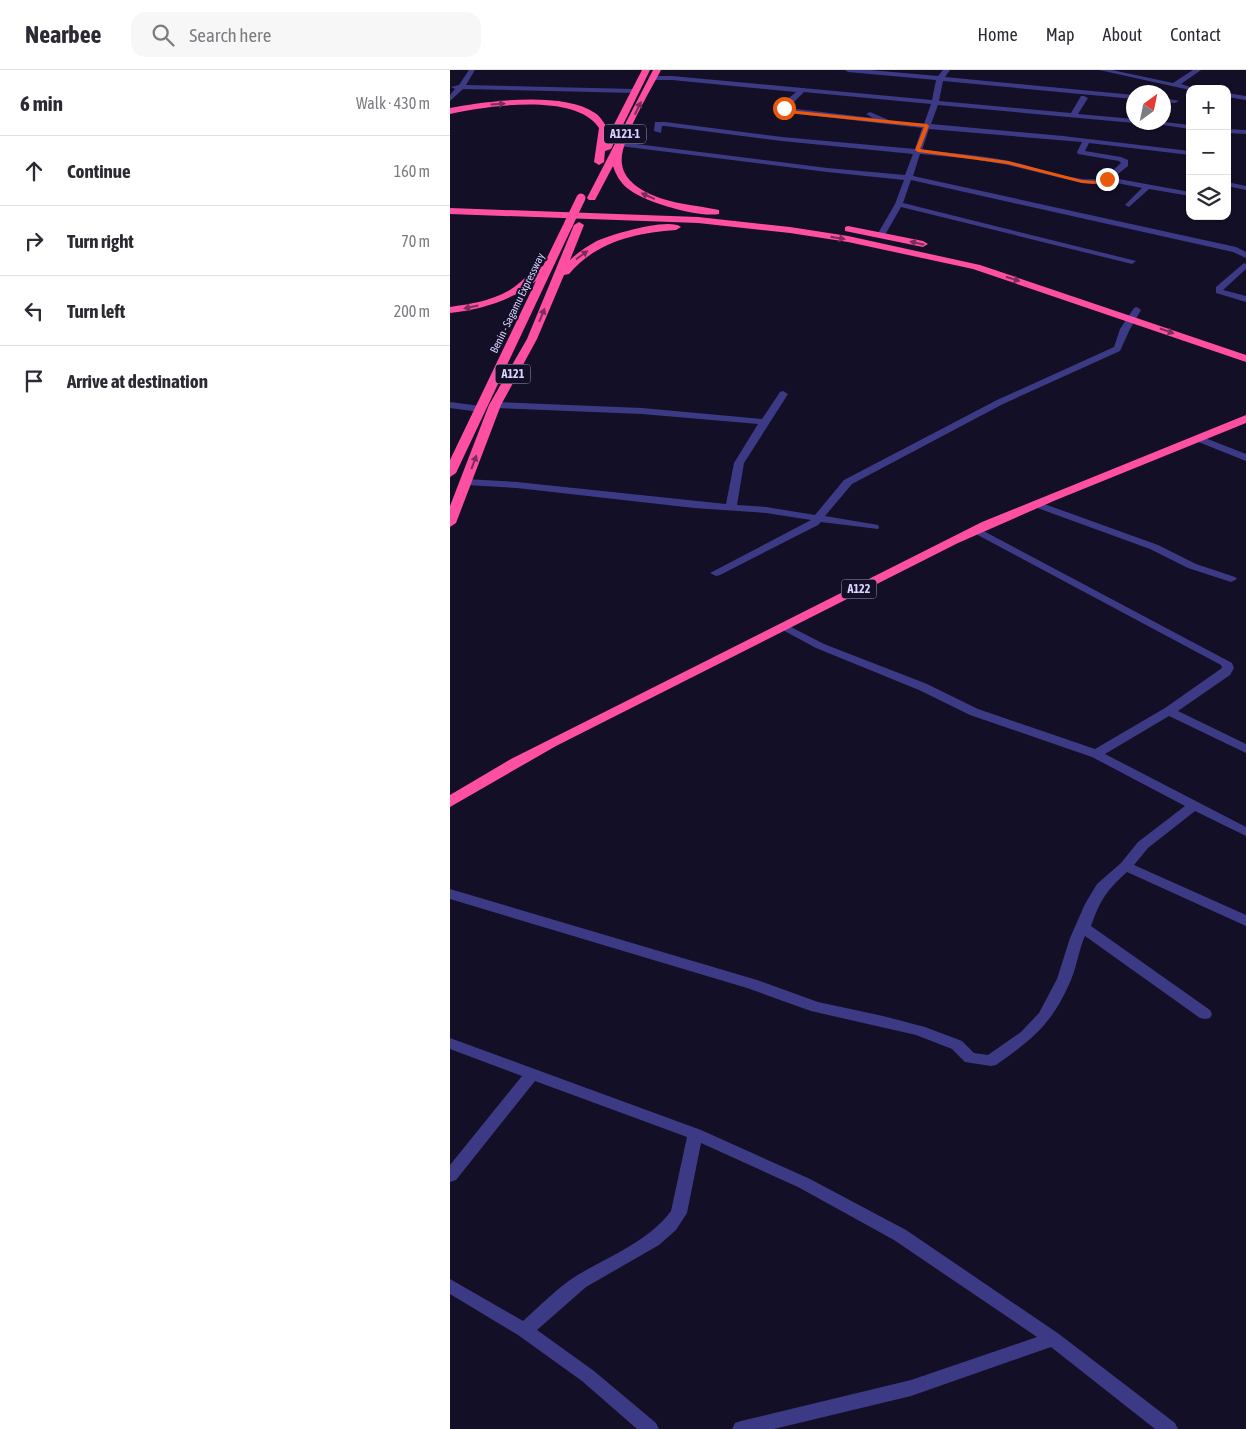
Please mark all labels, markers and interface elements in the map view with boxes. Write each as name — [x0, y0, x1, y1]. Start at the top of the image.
search box — [131, 12, 481, 57]
text: Nearbee — [25, 21, 101, 48]
icon: search — [149, 21, 177, 49]
text: Search here — [189, 24, 271, 46]
text: Home — [978, 24, 1018, 45]
text: Map — [1046, 24, 1075, 45]
text: About — [1103, 24, 1142, 45]
text: Contact — [1170, 24, 1221, 45]
north arrow — [1126, 85, 1171, 130]
map controls — [1186, 85, 1231, 220]
button: + — [1186, 85, 1231, 130]
text: 6 min — [20, 91, 63, 115]
text: Walk · 430 m — [356, 94, 430, 112]
route start — [773, 97, 796, 120]
one-way arrow — [491, 100, 507, 108]
one-way arrow — [635, 101, 643, 115]
road number: A121-1 — [604, 124, 646, 144]
button: − — [1186, 130, 1231, 175]
icon: ahead — [20, 157, 48, 185]
text: Continue — [67, 160, 131, 182]
text: 160 m — [394, 162, 430, 180]
route end — [1096, 168, 1119, 191]
button: layers — [1186, 175, 1231, 220]
one-way arrow — [641, 191, 655, 199]
icon: right — [20, 227, 48, 255]
text: Turn right — [67, 230, 134, 252]
text: 70 m — [401, 232, 430, 250]
one-way arrow — [831, 234, 847, 242]
one-way arrow — [909, 238, 924, 246]
one-way arrow — [575, 250, 589, 260]
street label: Benin - Sagamu Expressway — [488, 251, 547, 355]
one-way arrow — [1006, 276, 1021, 283]
icon: left — [20, 297, 48, 325]
text: Turn left — [67, 300, 125, 322]
text: 200 m — [394, 302, 430, 320]
one-way arrow — [463, 303, 478, 311]
one-way arrow — [539, 308, 547, 322]
one-way arrow — [1160, 327, 1175, 335]
road number: A121 — [496, 364, 530, 384]
icon: arrive — [20, 367, 48, 395]
text: Arrive at destination — [67, 370, 208, 392]
one-way arrow — [471, 454, 478, 469]
road number: A122 — [842, 579, 876, 598]

